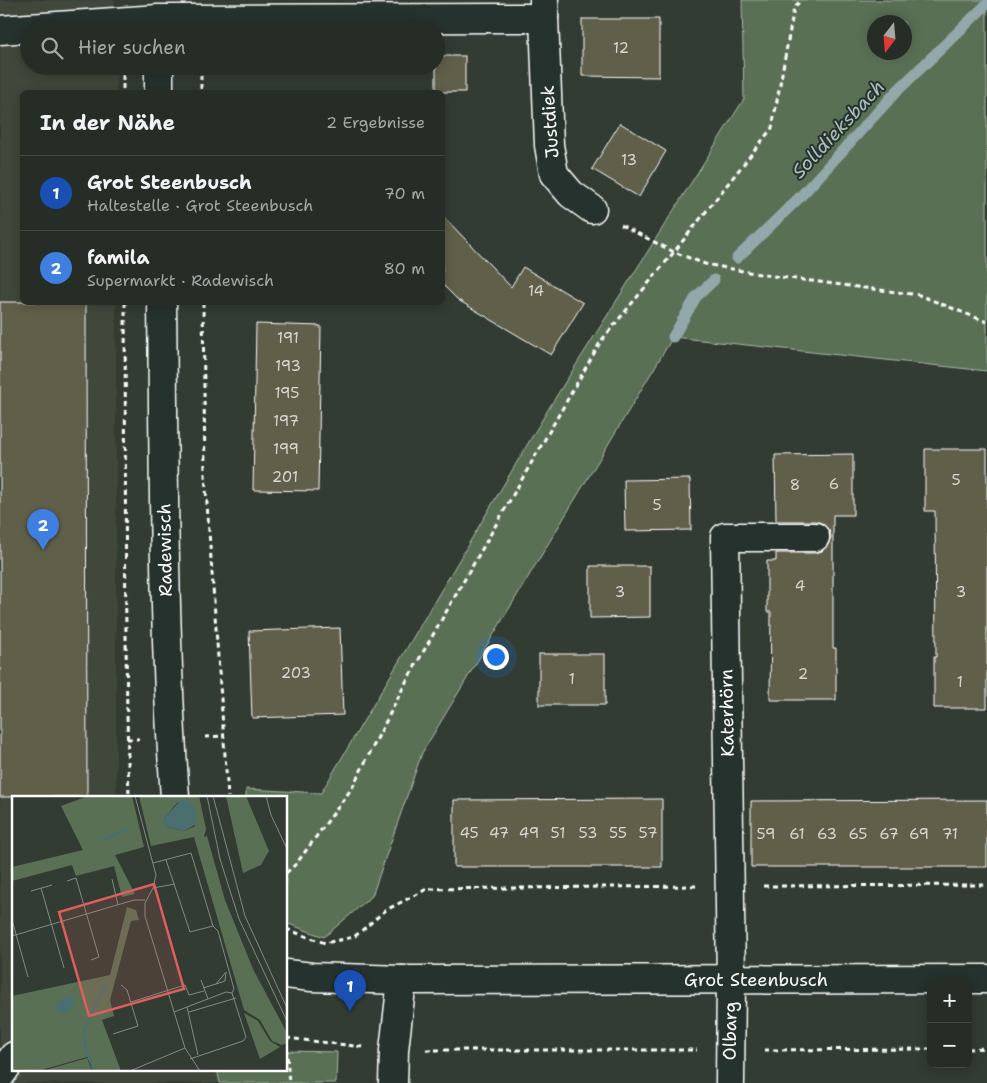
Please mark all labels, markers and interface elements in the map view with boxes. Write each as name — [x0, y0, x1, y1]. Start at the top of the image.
north arrow — [867, 15, 912, 60]
search box — [20, 20, 445, 75]
icon: search — [38, 34, 66, 62]
text: Hier suchen — [78, 35, 186, 60]
house number: 12 — [613, 38, 629, 58]
water label: Solldieksbach — [786, 75, 890, 183]
street label: Justdiek — [535, 85, 565, 159]
text: In der Nähe — [40, 109, 175, 137]
text: 2 Ergebnisse — [326, 112, 425, 133]
house number: 13 — [621, 150, 637, 170]
text: Grot Steenbusch — [87, 170, 252, 195]
text: 1 — [52, 183, 60, 204]
text: 70 m — [384, 183, 425, 204]
text: Haltestelle · Grot Steenbusch — [87, 195, 313, 216]
text: famila — [87, 245, 149, 270]
text: 2 — [50, 258, 62, 279]
text: 80 m — [384, 258, 425, 279]
text: Supermarkt · Radewisch — [87, 270, 274, 291]
house number: 14 — [528, 281, 544, 301]
house number: 191 — [277, 328, 299, 348]
house number: 193 — [275, 356, 301, 376]
house number: 195 — [274, 383, 300, 403]
house number: 197 — [273, 411, 299, 431]
house number: 199 — [273, 439, 299, 459]
house number: 201 — [272, 467, 298, 487]
house number: 5 — [951, 470, 961, 490]
house number: 6 — [829, 474, 839, 494]
house number: 8 — [790, 475, 800, 495]
house number: 5 — [652, 495, 662, 515]
street label: Radewisch — [152, 503, 178, 597]
pin: 2 — [27, 509, 59, 550]
house number: 4 — [795, 576, 805, 596]
house number: 3 — [615, 582, 625, 602]
house number: 3 — [956, 582, 966, 602]
your location — [483, 644, 509, 670]
house number: 203 — [281, 663, 311, 683]
house number: 2 — [798, 664, 808, 684]
house number: 1 — [569, 669, 575, 689]
street label: Katerhörn — [714, 669, 740, 757]
house number: 1 — [957, 672, 963, 692]
inset map — [12, 796, 288, 1070]
house number: 45 — [459, 823, 479, 843]
house number: 47 — [489, 823, 509, 843]
house number: 49 — [519, 823, 539, 843]
house number: 51 — [551, 823, 565, 843]
house number: 53 — [579, 823, 598, 843]
house number: 55 — [609, 823, 627, 843]
house number: 57 — [639, 823, 657, 843]
house number: 59 — [757, 824, 775, 844]
house number: 61 — [789, 824, 805, 844]
house number: 63 — [817, 824, 837, 844]
house number: 65 — [848, 824, 868, 844]
house number: 67 — [879, 824, 899, 844]
house number: 69 — [909, 824, 929, 844]
house number: 71 — [942, 824, 958, 844]
street label: Grot Steenbusch — [684, 968, 828, 992]
pin: 1 — [334, 970, 366, 1011]
map controls — [927, 978, 972, 1068]
button: + — [927, 978, 972, 1023]
street label: Olbarg — [717, 1001, 743, 1061]
button: − — [927, 1023, 972, 1068]

